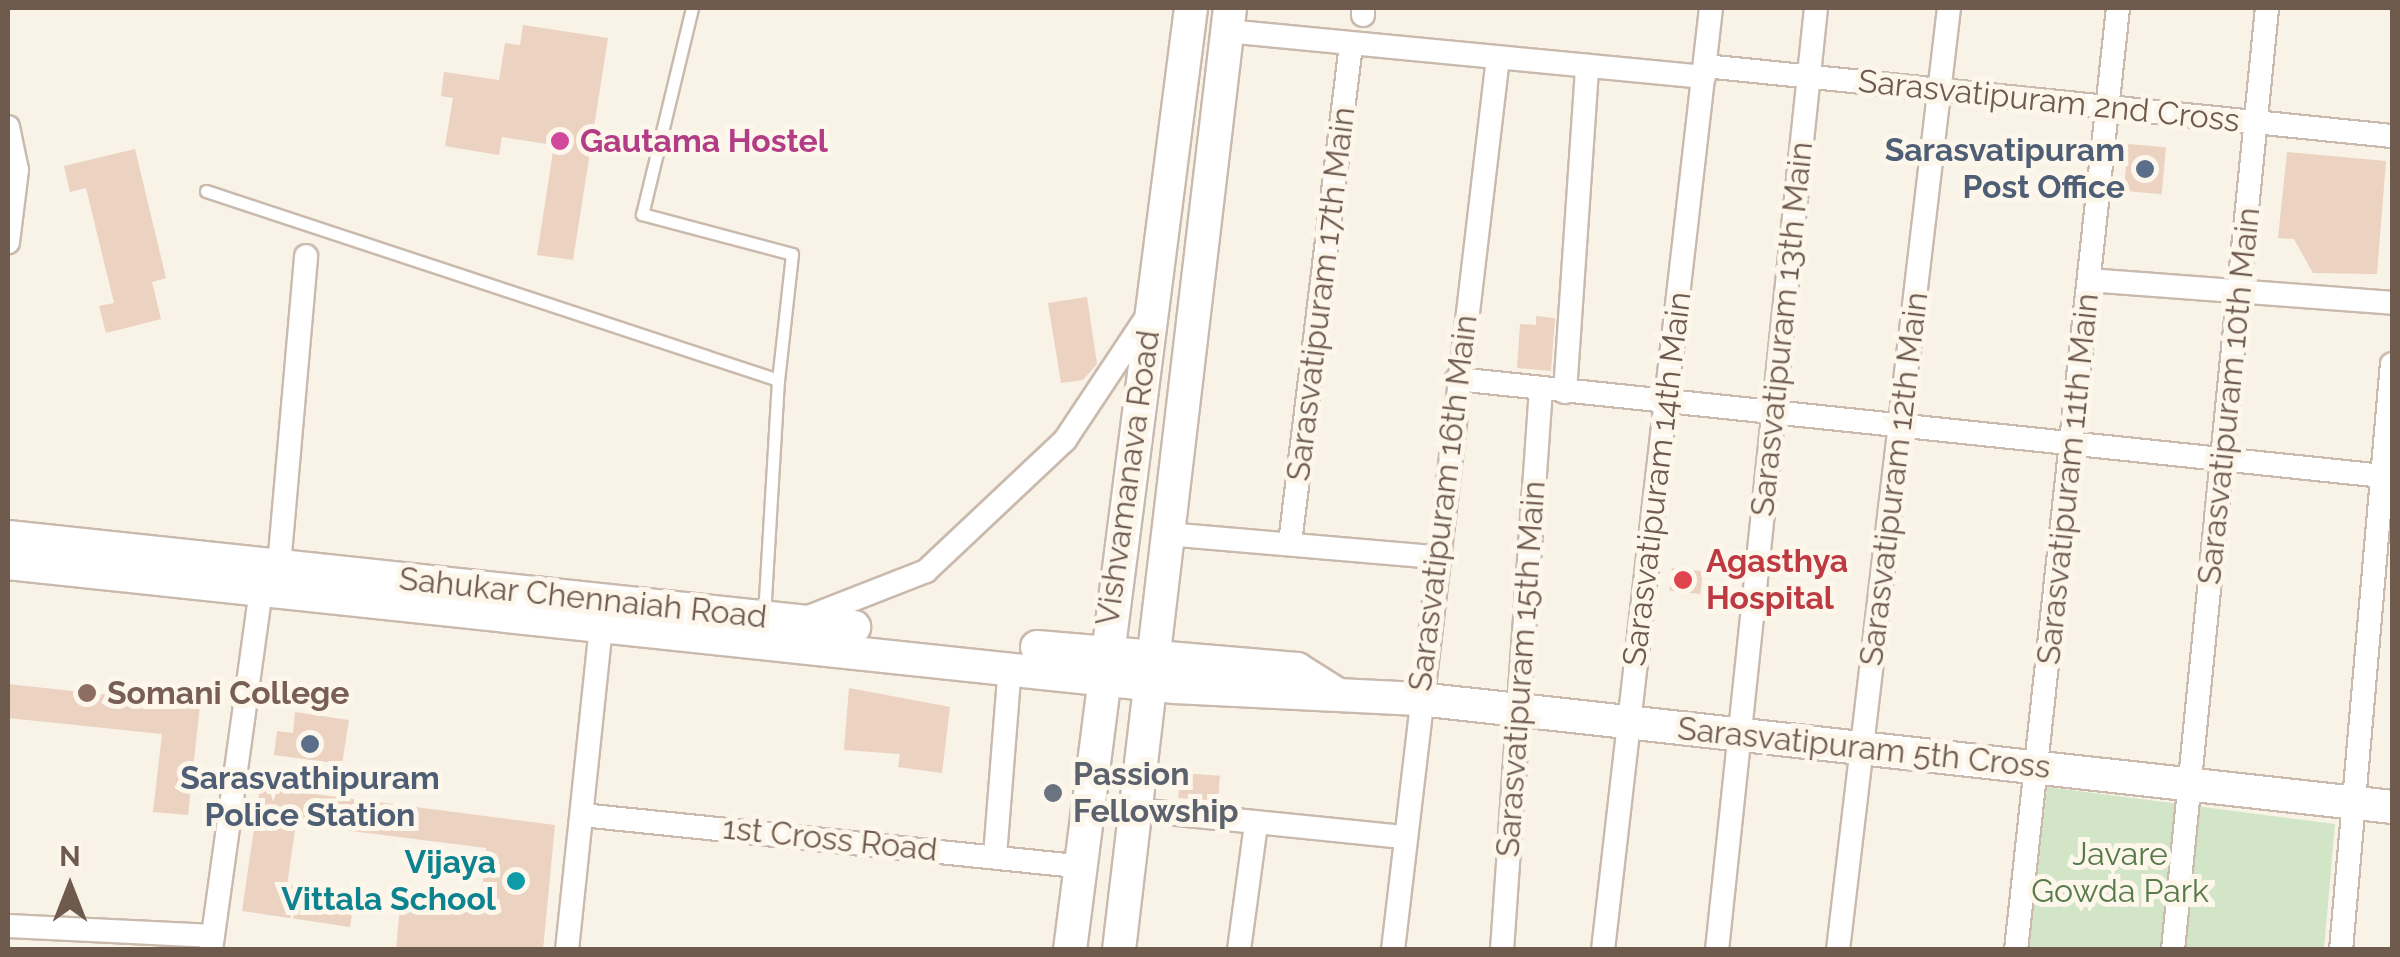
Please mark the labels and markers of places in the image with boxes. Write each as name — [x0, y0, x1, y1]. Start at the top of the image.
place label: Gautama Hostel — [580, 122, 828, 160]
marker: Gautama Hostel — [549, 130, 571, 152]
place label: Sarasvatipuram Post Office — [1885, 132, 2125, 207]
marker: Sarasvatipuram Post Office — [2134, 158, 2156, 180]
place label: Agasthya Hospital — [1706, 543, 1848, 618]
marker: Agasthya Hospital — [1670, 567, 1696, 593]
place label: Somani College — [107, 674, 350, 712]
marker: Somani College — [76, 682, 98, 704]
marker: Sarasvathipuram Police Station — [299, 733, 321, 755]
place label: Passion Fellowship — [1073, 756, 1239, 831]
place label: Sarasvathipuram Police Station — [180, 760, 440, 835]
marker: Passion Fellowship — [1042, 782, 1064, 804]
place label: Vijaya Vittala School — [281, 844, 496, 919]
marker: Vijaya Vittala School — [505, 870, 527, 892]

